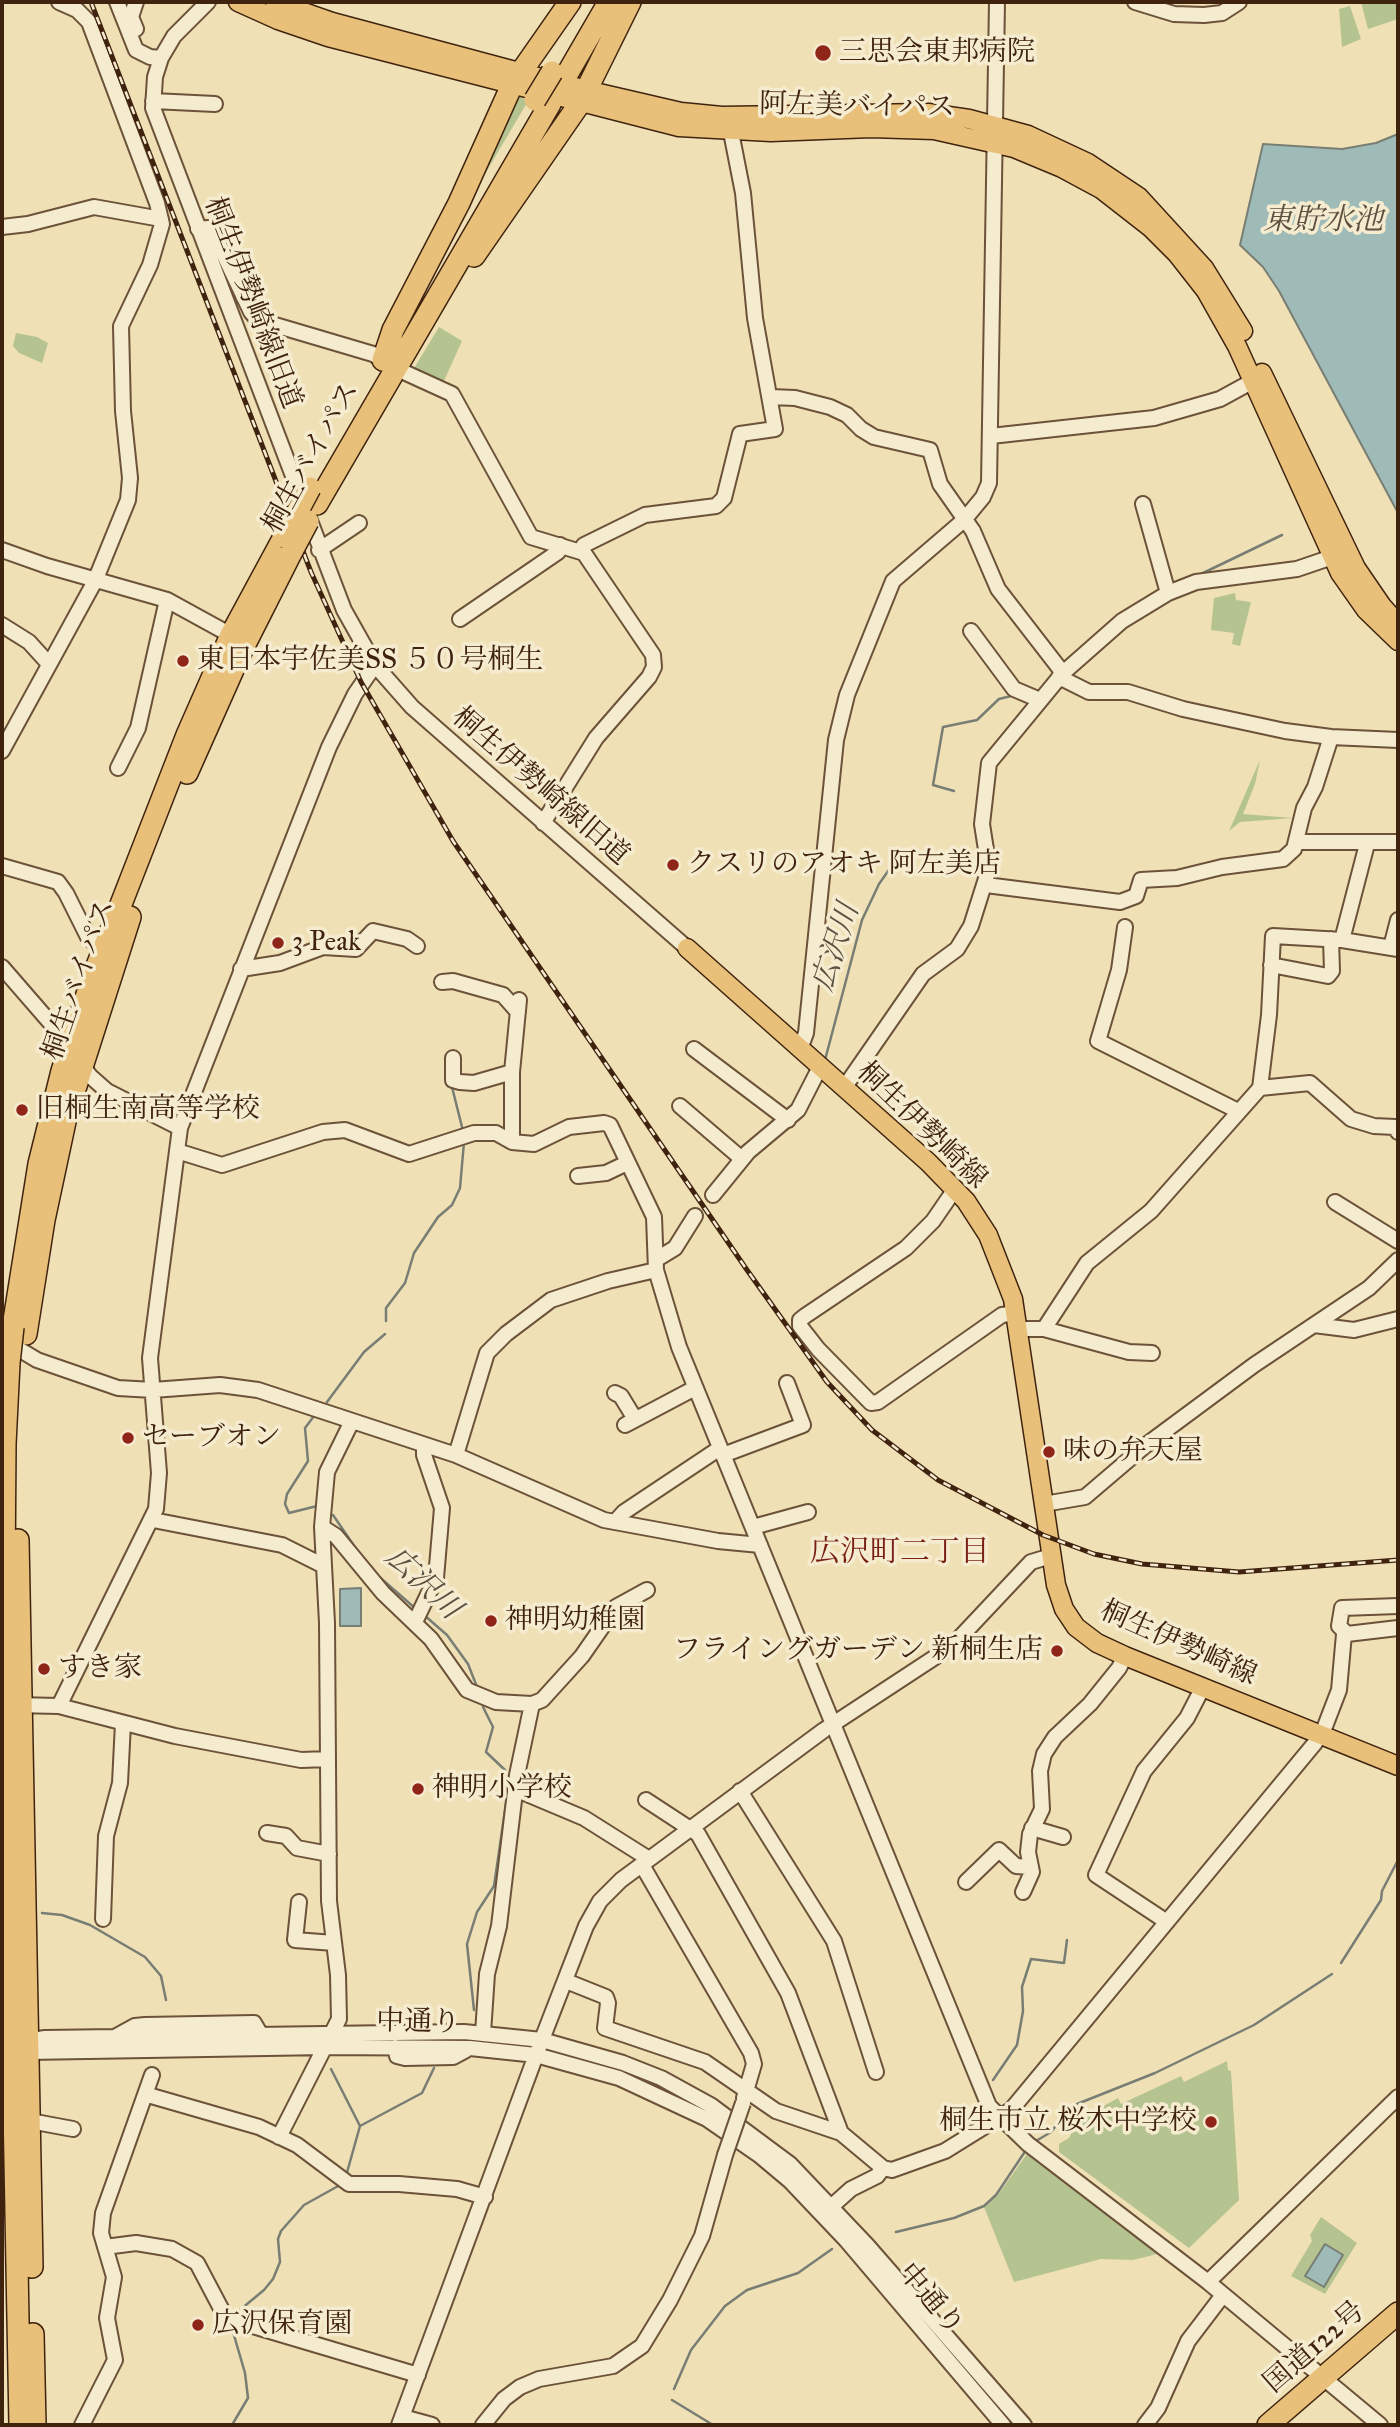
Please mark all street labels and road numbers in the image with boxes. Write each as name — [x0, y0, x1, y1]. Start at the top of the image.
street label: 阿左美バイパス — [759, 88, 955, 126]
street label: 桐生伊勢崎線旧道 — [196, 192, 308, 414]
street label: 桐生バイパス — [257, 376, 367, 540]
street label: 桐生伊勢崎線旧道 — [444, 701, 636, 873]
street label: 桐生バイパス — [37, 895, 123, 1065]
street label: 桐生伊勢崎線 — [849, 1056, 993, 1196]
street label: 桐生伊勢崎線 — [1094, 1594, 1262, 1694]
street label: 中通り — [376, 2005, 460, 2041]
street label: 中通り — [890, 2257, 970, 2343]
street label: 国道122号 — [1258, 2295, 1372, 2401]

